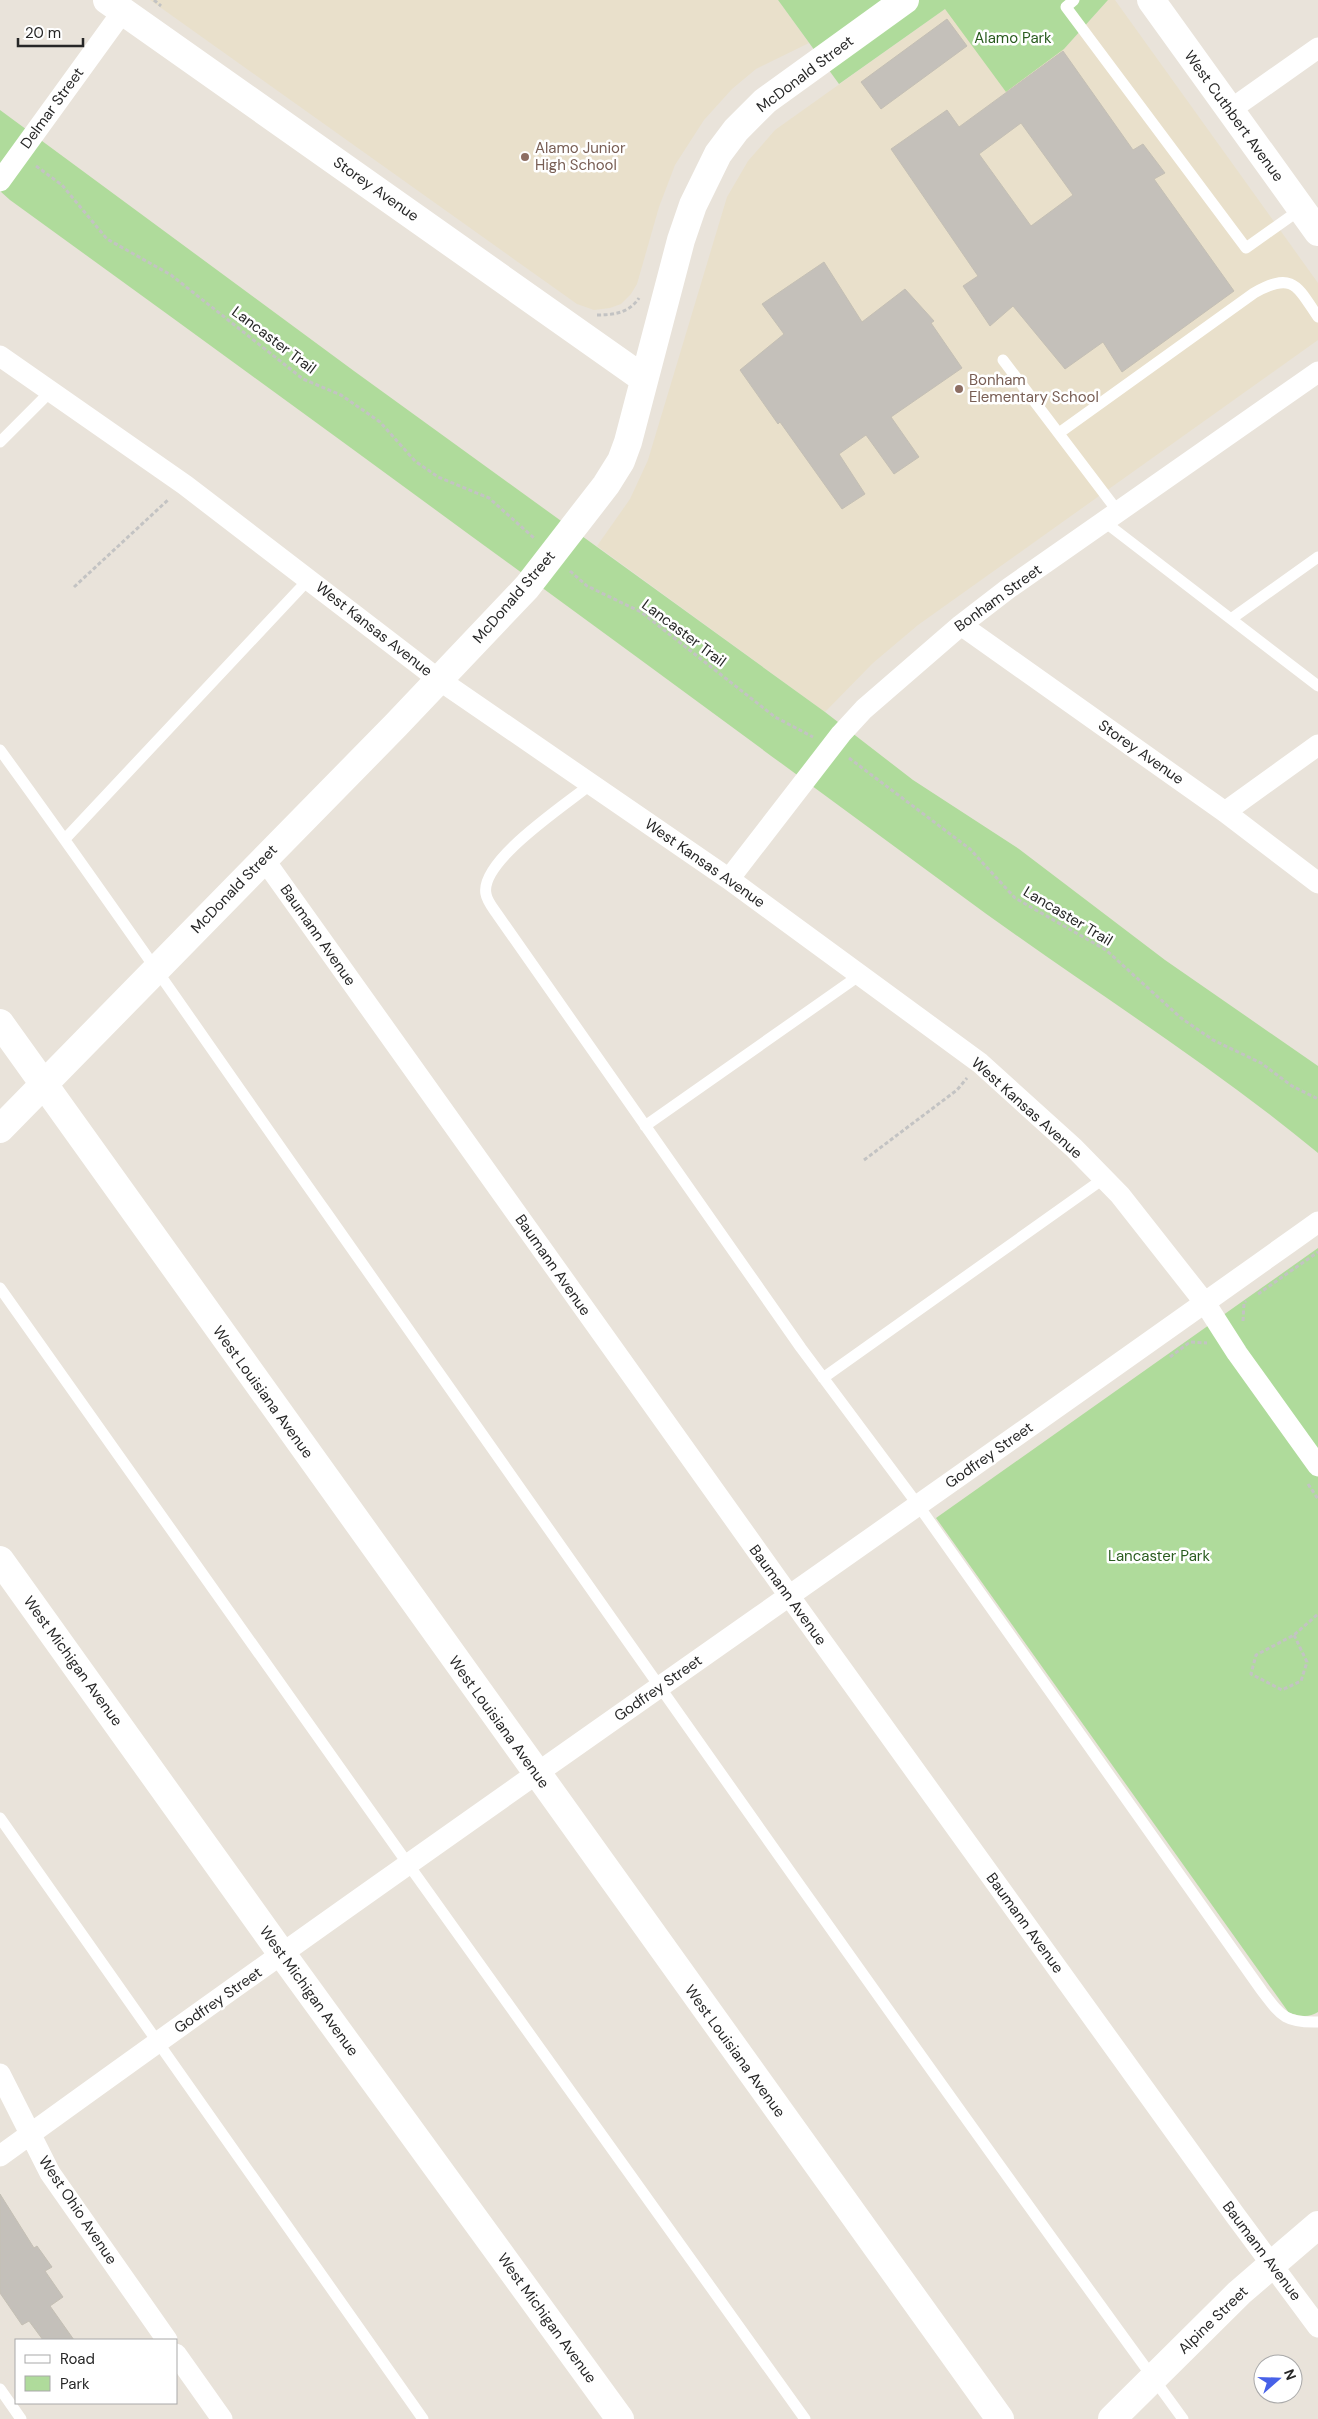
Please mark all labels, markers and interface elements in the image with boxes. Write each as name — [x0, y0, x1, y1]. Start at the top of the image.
scale bar — [18, 15, 82, 47]
text: 20 m — [25, 23, 61, 43]
park label: Alamo Park — [974, 28, 1052, 48]
street label: McDonald Street — [752, 31, 858, 117]
street label: West Cuthbert Avenue — [1180, 46, 1288, 186]
street label: Delmar Street — [16, 63, 88, 153]
place label: Alamo Junior High School — [535, 138, 626, 175]
marker: Alamo Junior High School — [519, 151, 531, 163]
street label: Storey Avenue — [329, 152, 423, 226]
street label: Lancaster Trail — [228, 302, 320, 378]
place label: Bonham Elementary School — [969, 370, 1099, 407]
marker: Bonham Elementary School — [953, 383, 965, 395]
street label: McDonald Street — [468, 546, 560, 647]
street label: Bonham Street — [950, 560, 1046, 636]
street label: West Kansas Avenue — [312, 577, 436, 681]
street label: Lancaster Trail — [638, 595, 730, 671]
street label: Storey Avenue — [1094, 715, 1188, 789]
street label: West Kansas Avenue — [641, 814, 769, 912]
street label: McDonald Street — [186, 840, 282, 938]
street label: Baumann Avenue — [276, 880, 360, 990]
street label: Lancaster Trail — [1020, 882, 1116, 950]
street label: West Kansas Avenue — [967, 1053, 1087, 1163]
street label: Baumann Avenue — [511, 1210, 595, 1320]
street label: West Louisiana Avenue — [208, 1322, 318, 1462]
street label: Godfrey Street — [941, 1417, 1037, 1493]
street label: Baumann Avenue — [745, 1541, 831, 1649]
park label: Lancaster Park — [1108, 1546, 1210, 1566]
street label: West Michigan Avenue — [19, 1592, 127, 1730]
street label: Godfrey Street — [610, 1650, 706, 1726]
street label: West Louisiana Avenue — [444, 1652, 554, 1792]
street label: Baumann Avenue — [982, 1869, 1068, 1977]
street label: West Michigan Avenue — [255, 1922, 363, 2060]
street label: Godfrey Street — [170, 1962, 266, 2038]
street label: West Louisiana Avenue — [680, 1981, 790, 2121]
street label: West Ohio Avenue — [34, 2152, 122, 2268]
street label: Baumann Avenue — [1218, 2197, 1306, 2305]
street label: West Michigan Avenue — [493, 2249, 601, 2387]
street label: Alpine Street — [1174, 2281, 1252, 2358]
legend — [15, 2339, 178, 2404]
text: Road — [60, 2349, 95, 2369]
north arrow — [1253, 2354, 1303, 2404]
text: N — [1280, 2367, 1300, 2382]
text: Park — [60, 2374, 90, 2394]

